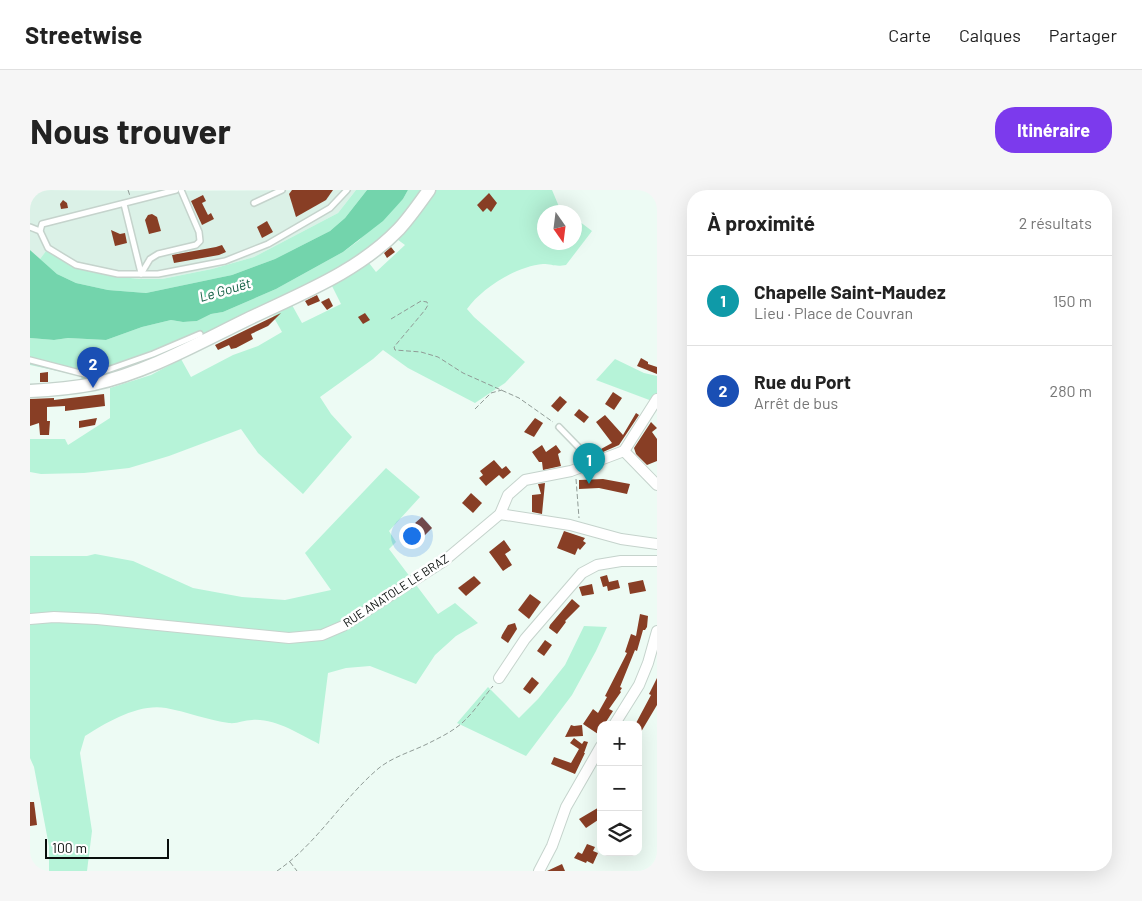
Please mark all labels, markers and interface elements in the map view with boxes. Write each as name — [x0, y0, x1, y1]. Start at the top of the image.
text: Streetwise — [25, 20, 142, 49]
text: Carte — [888, 24, 931, 46]
text: Calques — [959, 24, 1021, 46]
text: Partager — [1049, 24, 1117, 46]
button: Itinéraire — [995, 107, 1112, 153]
text: Nous trouver — [30, 109, 231, 151]
north arrow — [537, 205, 582, 250]
text: À proximité — [707, 210, 815, 235]
text: 2 résultats — [1019, 213, 1092, 232]
water label: Le Gouët — [197, 274, 253, 305]
text: Chapelle Saint-Maudez — [754, 280, 946, 303]
text: 1 — [720, 291, 726, 310]
text: 150 m — [1053, 291, 1092, 310]
text: Lieu · Place de Couvran — [754, 303, 913, 322]
pin: 2 — [77, 347, 109, 388]
text: Rue du Port — [754, 370, 851, 393]
text: 2 — [719, 381, 727, 400]
text: 280 m — [1050, 381, 1092, 400]
text: Arrêt de bus — [754, 393, 838, 412]
pin: 1 — [573, 443, 605, 484]
your location — [399, 523, 425, 549]
street label: RUE ANATOLE LE BRAZ — [340, 551, 451, 629]
map controls — [597, 721, 642, 856]
button: + — [597, 721, 642, 766]
button: − — [597, 766, 642, 811]
button: layers — [597, 811, 642, 856]
scale bar — [45, 836, 169, 859]
text: 100 m — [52, 839, 87, 856]

